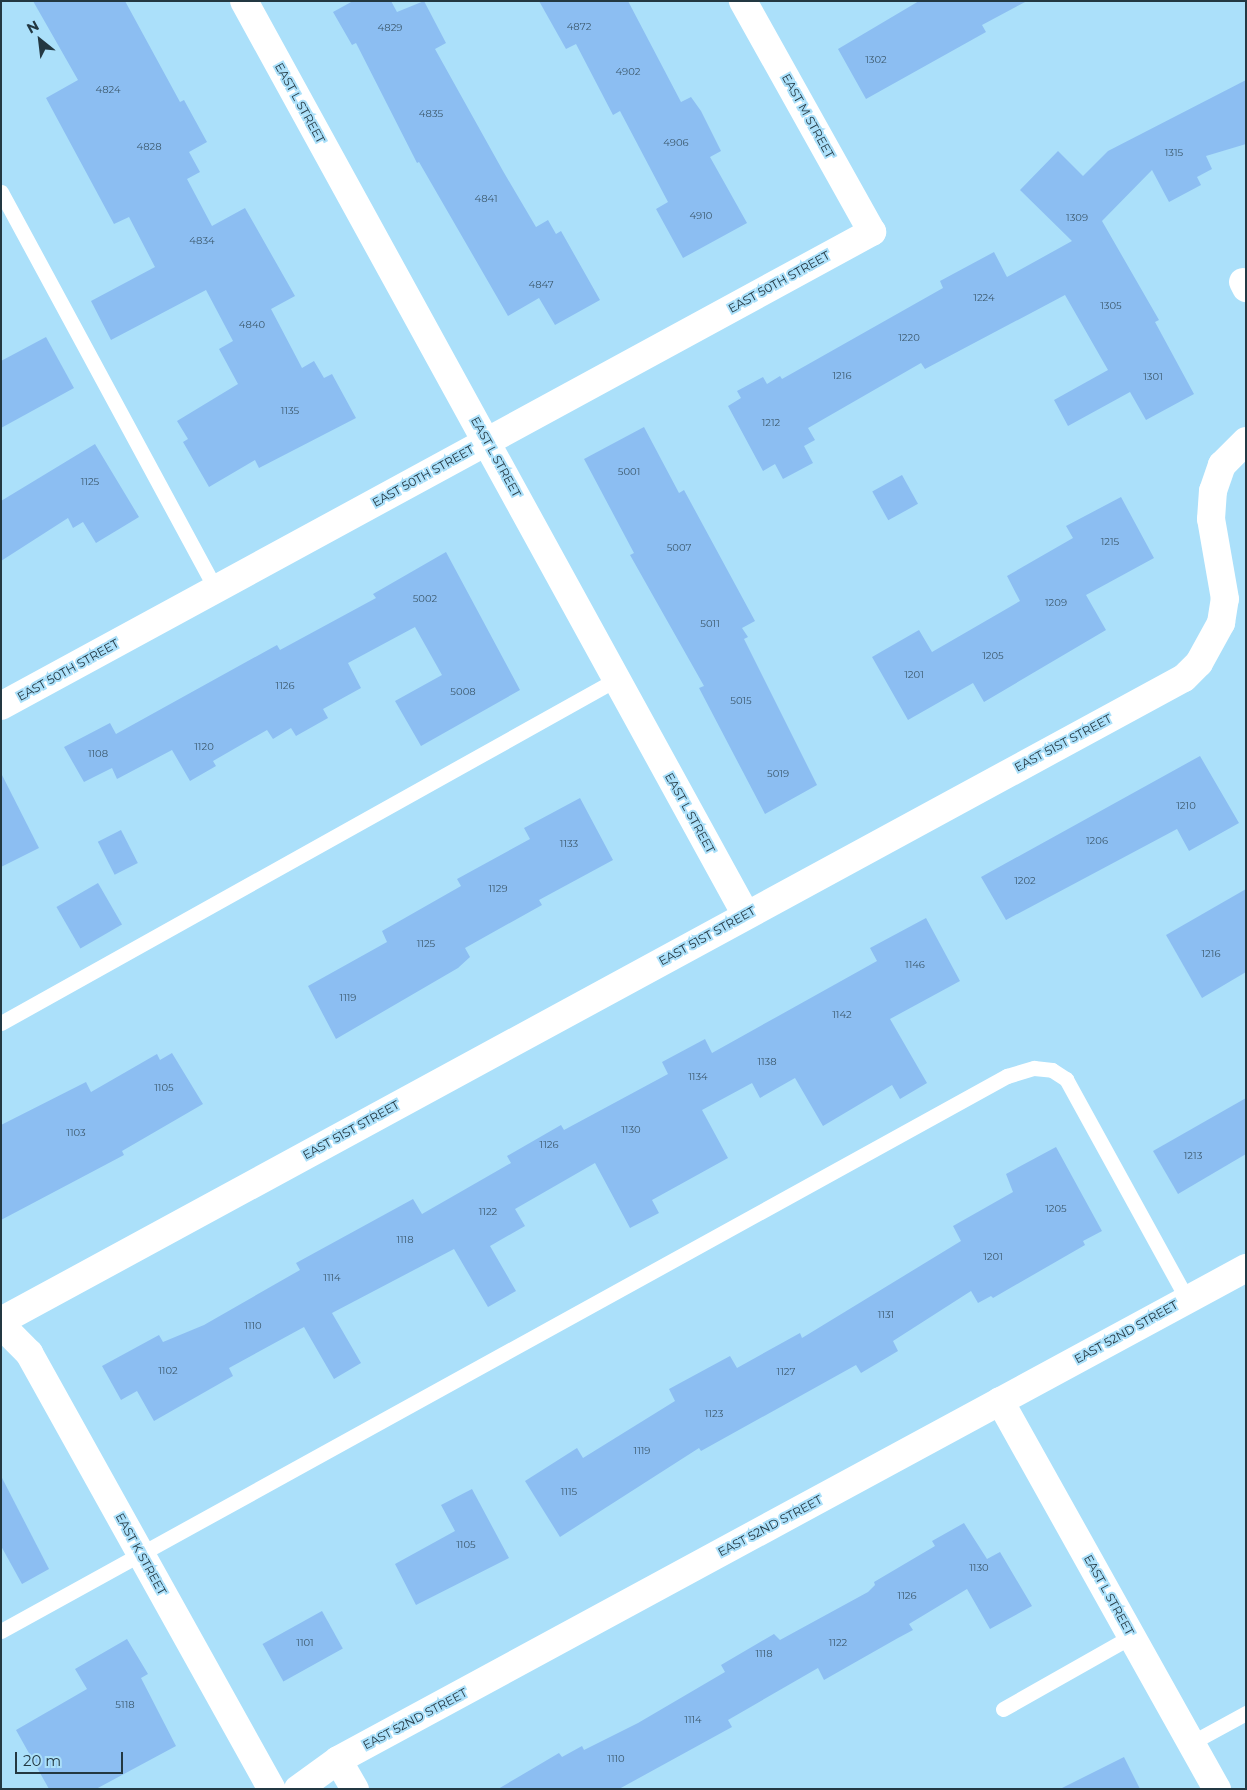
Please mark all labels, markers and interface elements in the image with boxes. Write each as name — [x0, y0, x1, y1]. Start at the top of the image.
north arrow — [15, 15, 65, 65]
text: N — [23, 16, 42, 37]
house number: 4872 — [567, 21, 591, 33]
house number: 4829 — [378, 22, 402, 34]
house number: 1302 — [865, 54, 887, 66]
street label: EAST L STREET — [272, 60, 328, 146]
house number: 4902 — [616, 66, 640, 78]
street label: EAST M STREET — [779, 71, 837, 161]
house number: 4824 — [95, 84, 121, 96]
house number: 4835 — [419, 108, 443, 120]
house number: 4906 — [663, 137, 689, 149]
house number: 4828 — [136, 141, 162, 153]
house number: 1315 — [1165, 147, 1183, 159]
house number: 4841 — [474, 193, 498, 205]
house number: 4910 — [690, 210, 712, 222]
house number: 1309 — [1066, 212, 1088, 224]
house number: 4834 — [189, 235, 215, 247]
street label: EAST 50TH STREET — [726, 248, 832, 316]
house number: 4847 — [528, 279, 554, 291]
house number: 1224 — [973, 292, 995, 304]
house number: 1305 — [1100, 300, 1122, 312]
house number: 4840 — [239, 319, 265, 331]
house number: 1220 — [898, 332, 920, 344]
house number: 1216 — [833, 370, 851, 382]
house number: 1301 — [1143, 371, 1163, 383]
house number: 1135 — [281, 405, 299, 417]
street label: EAST L STREET — [468, 414, 524, 500]
house number: 1212 — [762, 417, 780, 429]
street label: EAST 50TH STREET — [370, 442, 476, 510]
house number: 5001 — [618, 466, 640, 478]
house number: 1125 — [81, 476, 99, 488]
house number: 1215 — [1101, 536, 1119, 548]
house number: 5007 — [667, 542, 691, 554]
house number: 5002 — [413, 593, 437, 605]
house number: 1209 — [1045, 597, 1067, 609]
house number: 5011 — [700, 618, 720, 630]
street label: EAST 50TH STREET — [15, 636, 121, 704]
house number: 1205 — [982, 650, 1004, 662]
house number: 1201 — [904, 669, 924, 681]
house number: 1126 — [276, 680, 294, 692]
house number: 5008 — [450, 686, 476, 698]
house number: 5015 — [730, 695, 752, 707]
street label: EAST 51ST STREET — [1012, 711, 1114, 775]
house number: 1120 — [194, 741, 214, 753]
house number: 1108 — [88, 748, 108, 760]
house number: 5019 — [767, 768, 789, 780]
street label: EAST L STREET — [662, 770, 718, 856]
house number: 1210 — [1176, 800, 1196, 812]
house number: 1206 — [1086, 835, 1108, 847]
house number: 1133 — [560, 838, 578, 850]
house number: 1202 — [1014, 875, 1036, 887]
house number: 1129 — [489, 883, 507, 895]
street label: EAST 51ST STREET — [656, 903, 758, 969]
house number: 1125 — [417, 938, 435, 950]
house number: 1216 — [1202, 948, 1220, 960]
house number: 1146 — [905, 959, 925, 971]
house number: 1119 — [340, 992, 356, 1004]
house number: 1142 — [832, 1009, 852, 1021]
house number: 1138 — [757, 1056, 777, 1068]
house number: 1134 — [688, 1071, 708, 1083]
house number: 1105 — [154, 1082, 174, 1094]
street label: EAST 51ST STREET — [300, 1097, 402, 1163]
house number: 1130 — [621, 1124, 641, 1136]
house number: 1103 — [66, 1127, 86, 1139]
house number: 1126 — [540, 1139, 558, 1151]
house number: 1213 — [1184, 1150, 1202, 1162]
house number: 1205 — [1045, 1203, 1067, 1215]
house number: 1122 — [479, 1206, 497, 1218]
house number: 1118 — [396, 1234, 414, 1246]
house number: 1201 — [983, 1251, 1003, 1263]
house number: 1114 — [323, 1272, 341, 1284]
street label: EAST 52ND STREET — [1072, 1298, 1180, 1366]
house number: 1131 — [878, 1309, 894, 1321]
house number: 1110 — [244, 1320, 262, 1332]
house number: 1102 — [158, 1365, 178, 1377]
house number: 1127 — [777, 1366, 795, 1378]
house number: 1123 — [705, 1408, 723, 1420]
house number: 1119 — [634, 1445, 650, 1457]
house number: 1115 — [561, 1486, 577, 1498]
street label: EAST 52ND STREET — [715, 1492, 825, 1560]
street label: EAST K STREET — [113, 1511, 169, 1597]
house number: 1105 — [456, 1539, 476, 1551]
street label: EAST L STREET — [1081, 1552, 1137, 1638]
house number: 1130 — [969, 1562, 989, 1574]
house number: 1126 — [898, 1590, 916, 1602]
house number: 1101 — [296, 1637, 314, 1649]
house number: 1122 — [829, 1637, 847, 1649]
house number: 1118 — [755, 1648, 773, 1660]
street label: EAST 52ND STREET — [360, 1685, 470, 1753]
house number: 5118 — [115, 1699, 135, 1711]
house number: 1114 — [684, 1714, 702, 1726]
scale bar — [18, 1742, 125, 1774]
text: 20 m — [23, 1751, 61, 1770]
house number: 1110 — [607, 1753, 625, 1765]

